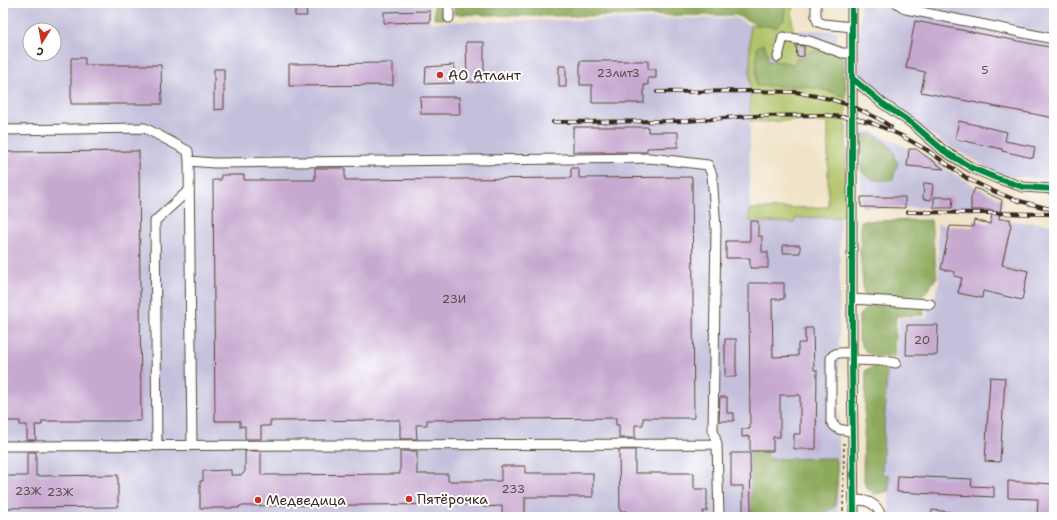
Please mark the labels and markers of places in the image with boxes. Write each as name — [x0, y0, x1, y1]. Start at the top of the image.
place label: АО Атлант — [448, 66, 522, 84]
marker: АО Атлант — [435, 70, 445, 80]
place label: Пятёрочка — [417, 490, 488, 508]
place label: Медведица — [266, 491, 346, 509]
marker: Пятёрочка — [404, 494, 414, 504]
marker: Медведица — [253, 495, 263, 505]

